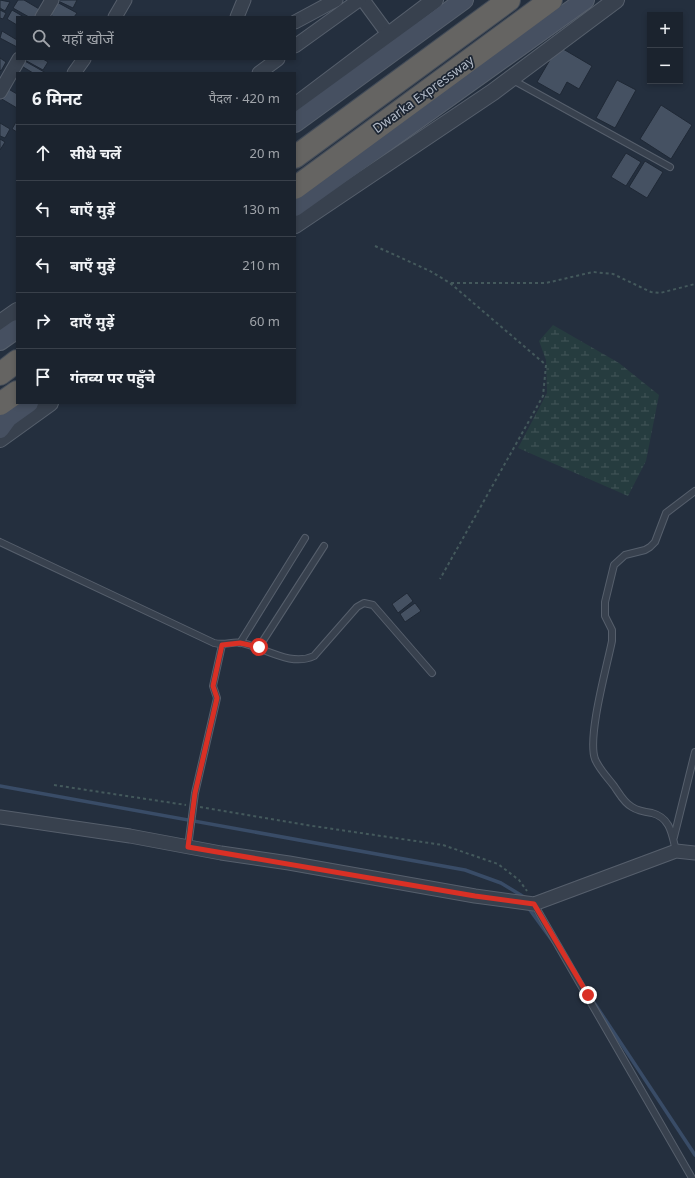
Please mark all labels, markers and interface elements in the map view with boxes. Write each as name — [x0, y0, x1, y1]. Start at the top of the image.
map controls — [647, 12, 683, 84]
button: + — [647, 12, 683, 48]
search box — [16, 16, 296, 60]
icon: search — [30, 27, 52, 49]
text: यहाँ खोजें — [62, 28, 114, 48]
button: − — [647, 48, 683, 84]
street label: Dwarka Expressway — [369, 51, 478, 137]
text: 6 मिनट — [32, 87, 82, 110]
text: पैदल · 420 m — [209, 89, 280, 107]
icon: ahead — [32, 142, 54, 164]
text: सीधे चलें — [70, 143, 121, 163]
text: 20 m — [250, 144, 280, 162]
icon: left — [32, 198, 54, 220]
text: बाएँ मुड़ें — [70, 199, 115, 219]
text: 130 m — [242, 200, 280, 218]
icon: left — [32, 254, 54, 276]
text: बाएँ मुड़ें — [70, 255, 115, 275]
text: 210 m — [242, 256, 280, 274]
icon: right — [32, 310, 54, 332]
text: दाएँ मुड़ें — [70, 311, 114, 331]
text: 60 m — [250, 312, 280, 330]
icon: arrive — [32, 366, 54, 388]
text: गंतव्य पर पहुँचे — [70, 367, 155, 387]
route start — [250, 638, 268, 656]
route end — [579, 986, 597, 1004]

